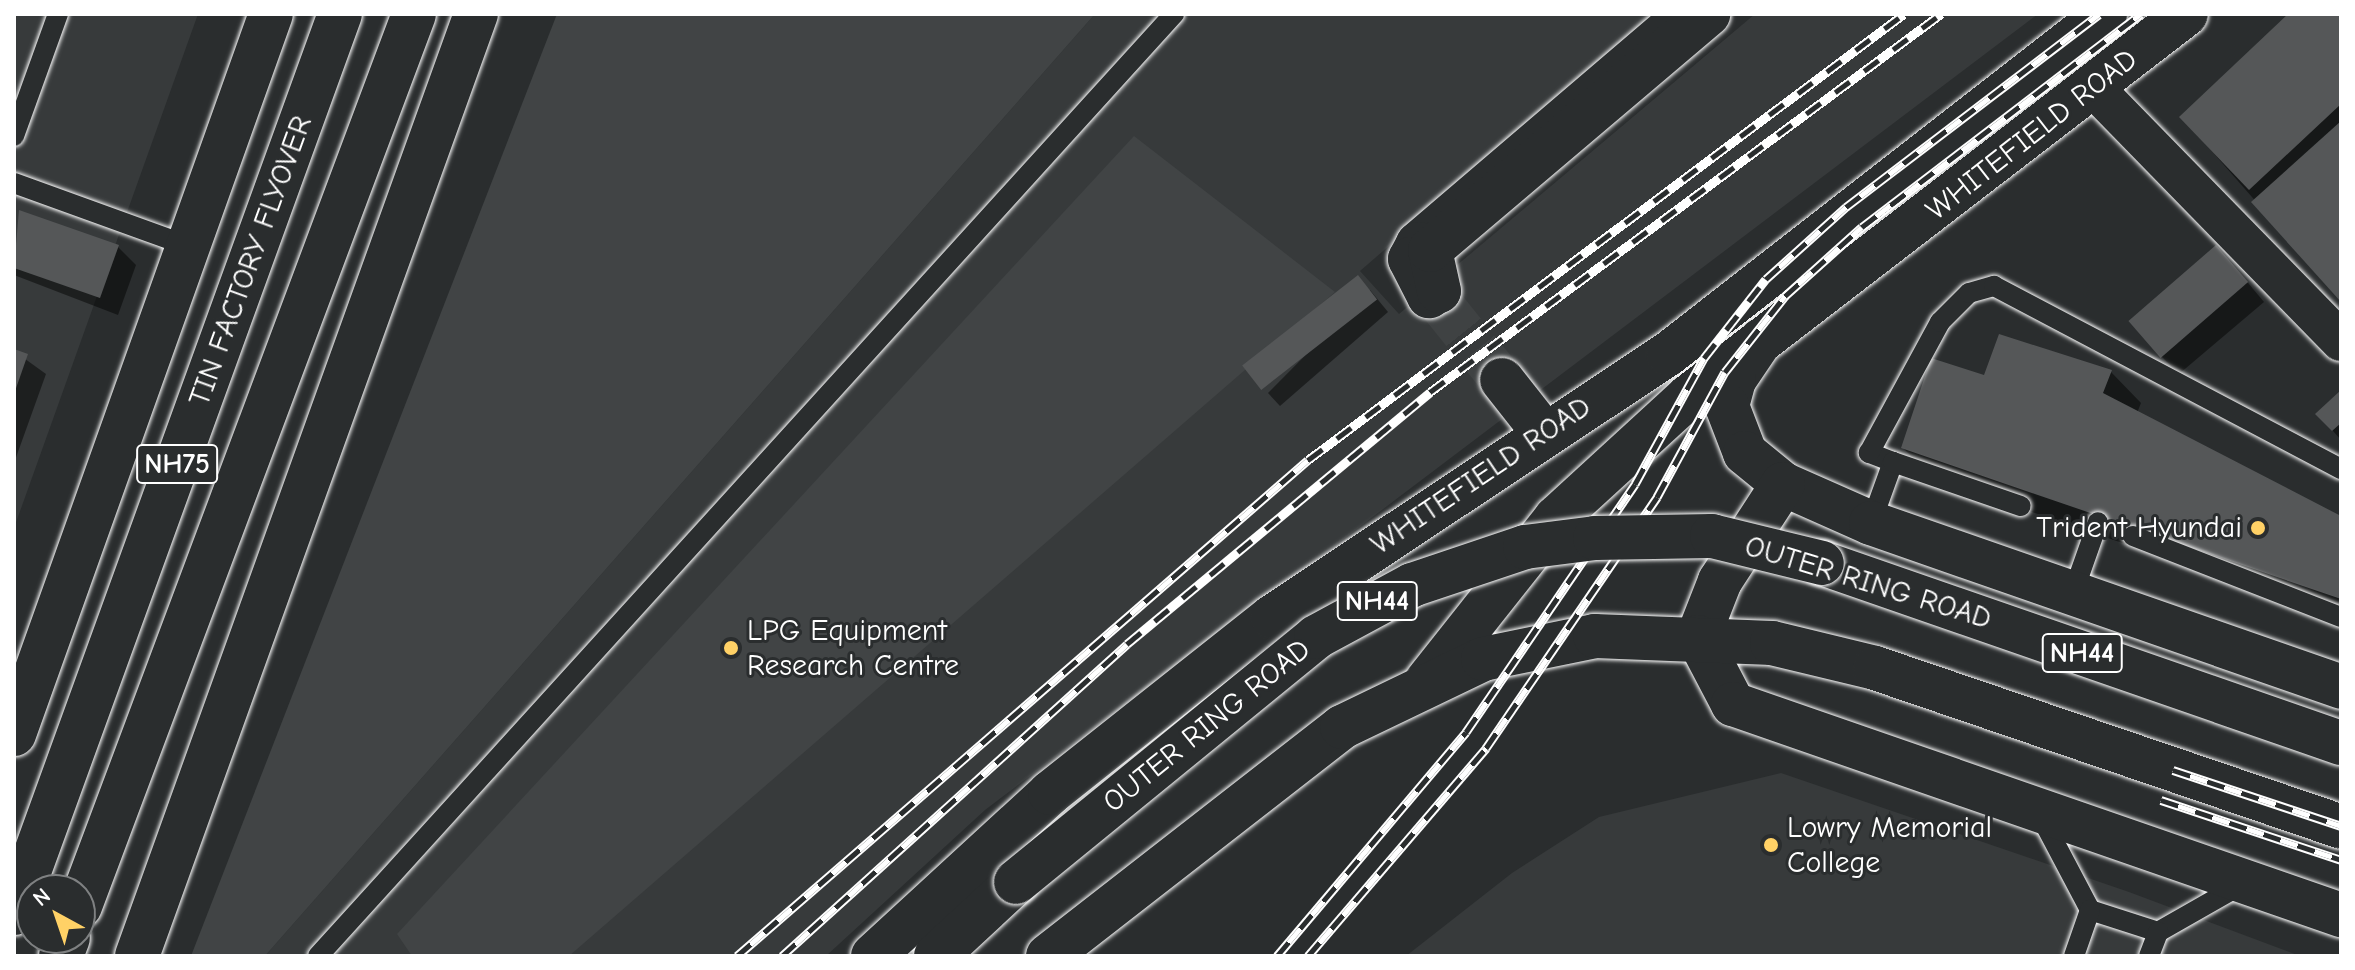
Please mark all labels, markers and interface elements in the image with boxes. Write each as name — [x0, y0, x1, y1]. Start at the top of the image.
street label: WHITEFIELD ROAD — [1919, 41, 2145, 229]
street label: TIN FACTORY FLYOVER — [182, 111, 320, 411]
street label: WHITEFIELD ROAD — [1364, 389, 1598, 563]
road number: NH75 — [135, 440, 219, 488]
place label: Trident Hyundai — [2036, 510, 2242, 546]
marker: Trident Hyundai — [2249, 519, 2267, 537]
street label: OUTER RING ROAD — [1740, 528, 1996, 638]
road number: NH44 — [1335, 577, 1419, 625]
place label: LPG Equipment Research Centre — [747, 613, 959, 684]
road number: NH44 — [2040, 629, 2124, 677]
street label: OUTER RING ROAD — [1096, 631, 1318, 821]
marker: LPG Equipment Research Centre — [722, 639, 740, 657]
place label: Lowry Memorial College — [1787, 810, 1992, 880]
marker: Lowry Memorial College — [1762, 836, 1780, 854]
north arrow — [16, 874, 96, 954]
text: N — [28, 883, 56, 912]

